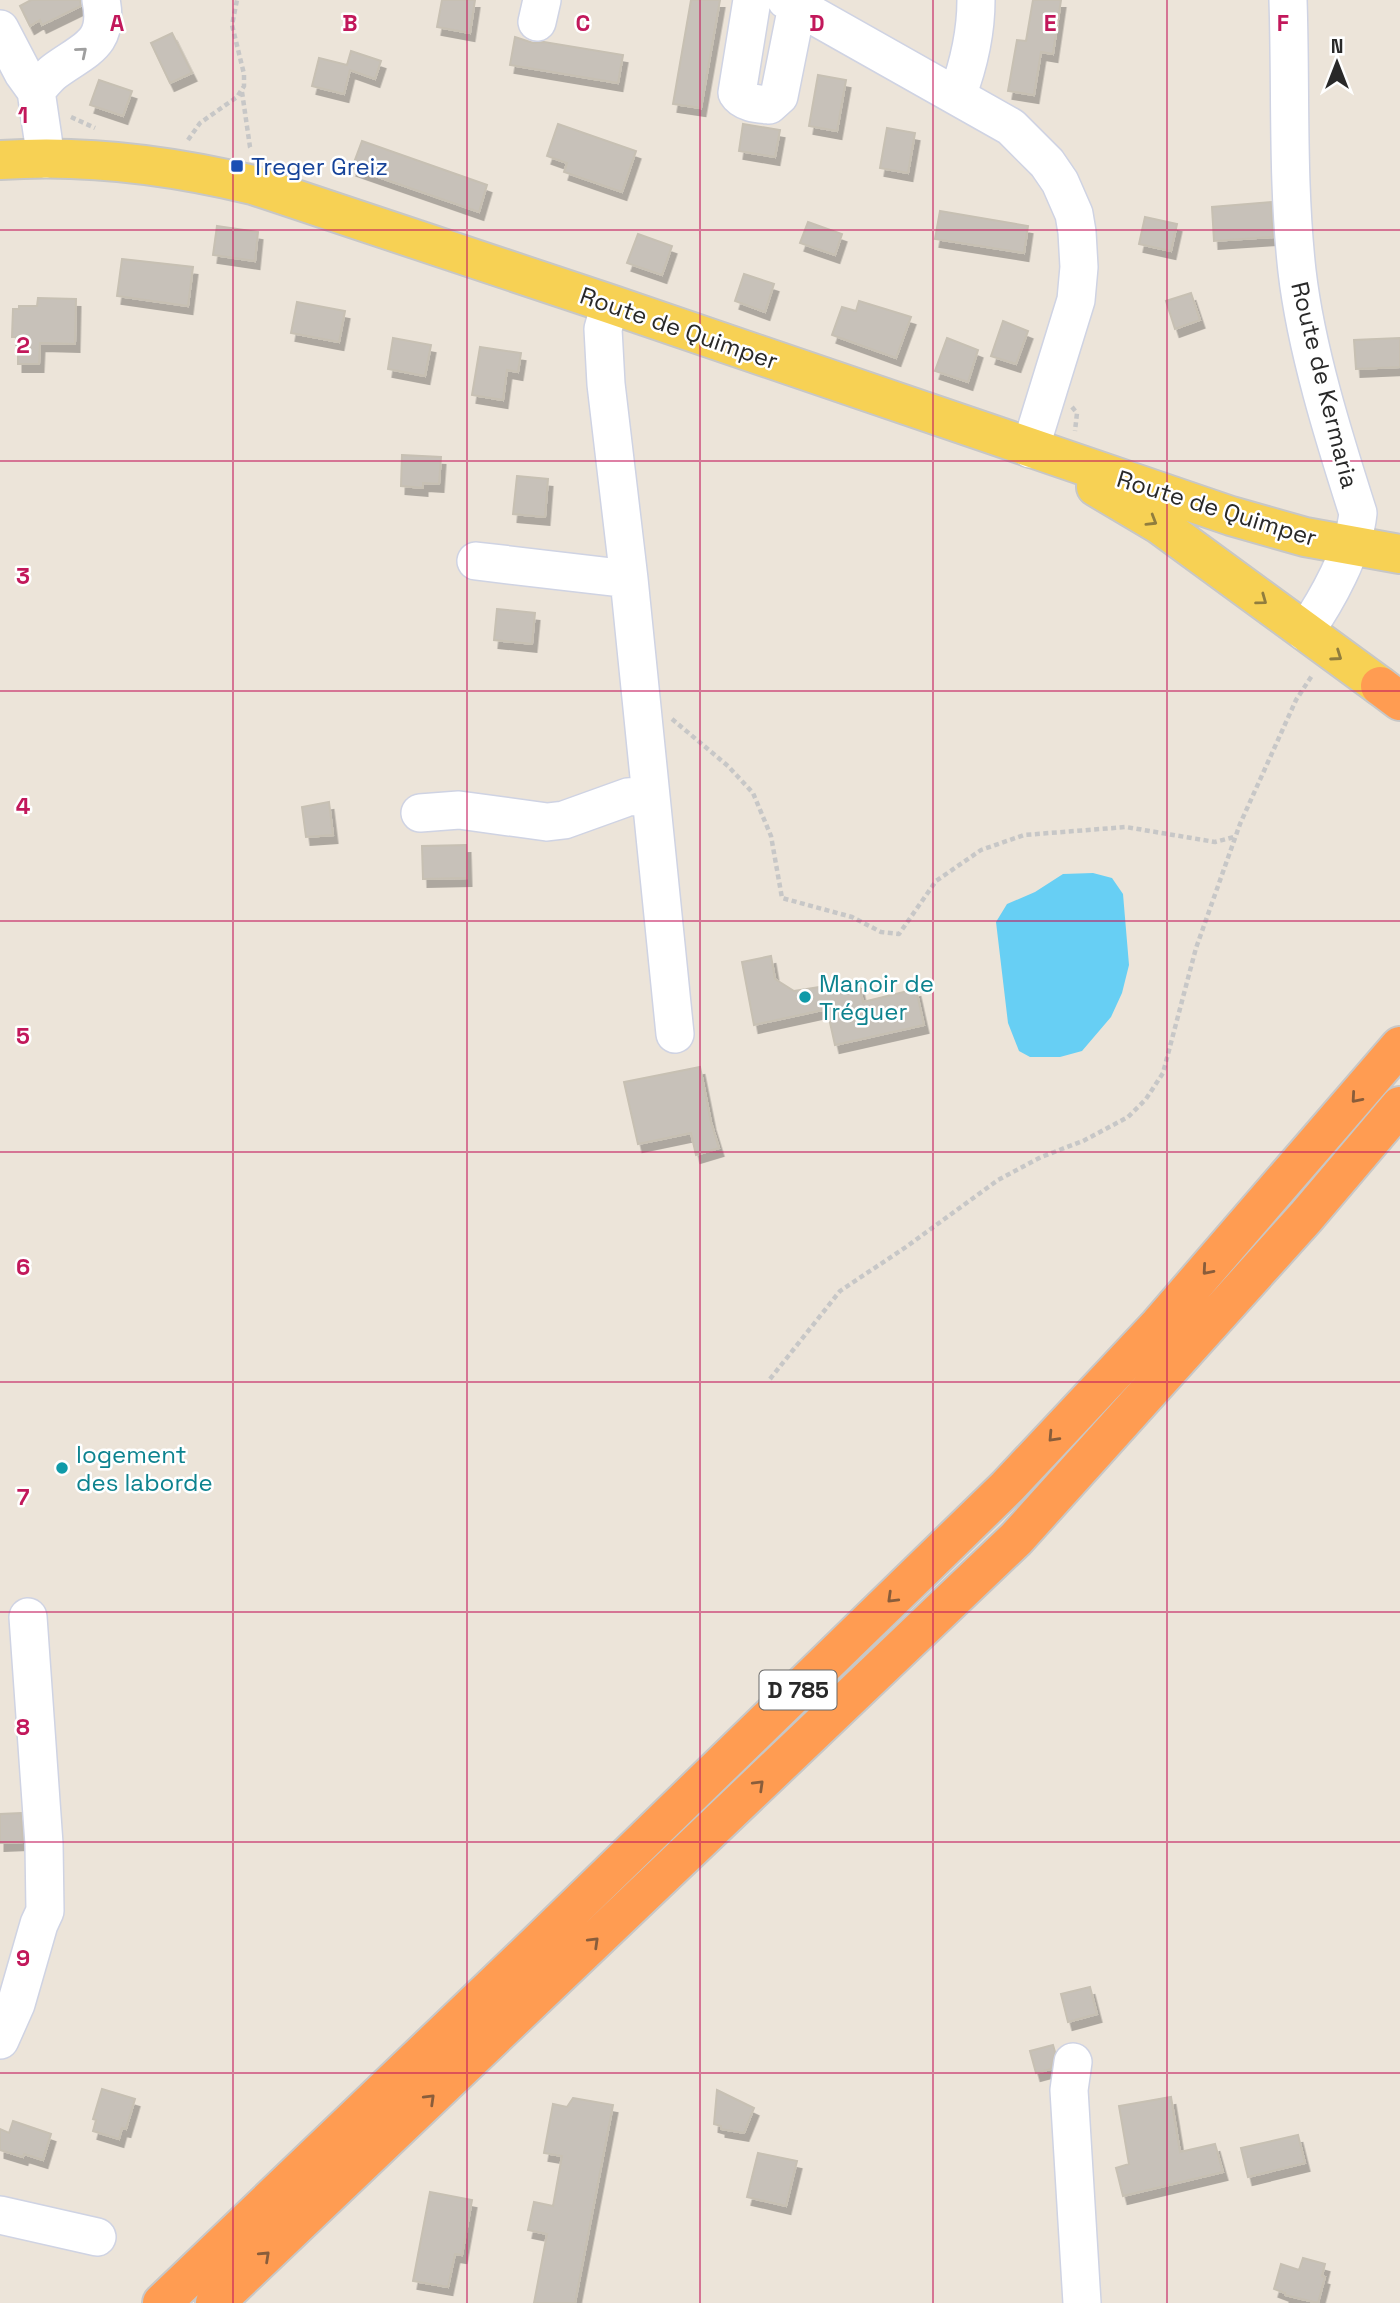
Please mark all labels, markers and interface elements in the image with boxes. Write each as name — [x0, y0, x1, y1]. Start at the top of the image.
text: A — [110, 8, 125, 38]
text: B — [342, 8, 358, 38]
text: C — [576, 8, 590, 38]
text: D — [809, 8, 825, 38]
text: E — [1044, 8, 1056, 38]
text: F — [1277, 8, 1289, 38]
north arrow — [1302, 28, 1372, 98]
text: N — [1331, 34, 1343, 59]
one-way arrow — [74, 48, 87, 60]
text: 1 — [18, 100, 28, 130]
place label: Treger Greiz — [251, 151, 388, 182]
marker: Treger Greiz — [229, 158, 245, 174]
street label: Route de Kermaria — [1284, 278, 1366, 492]
street label: Route de Quimper — [576, 280, 782, 376]
text: 2 — [16, 330, 30, 360]
street label: Route de Quimper — [1113, 463, 1321, 553]
one-way arrow — [1145, 512, 1158, 525]
text: 3 — [16, 561, 30, 591]
one-way arrow — [1254, 592, 1267, 604]
one-way arrow — [1329, 648, 1342, 660]
text: 4 — [16, 791, 31, 821]
place label: Manoir de Tréguer — [819, 968, 934, 1027]
marker: Manoir de Tréguer — [797, 989, 813, 1005]
text: 5 — [16, 1021, 30, 1051]
one-way arrow — [1352, 1090, 1364, 1103]
text: 6 — [16, 1252, 30, 1282]
one-way arrow — [1203, 1262, 1215, 1275]
one-way arrow — [1049, 1429, 1062, 1442]
place label: logement des laborde — [76, 1439, 213, 1498]
marker: logement des laborde — [54, 1460, 70, 1476]
text: 7 — [17, 1482, 30, 1512]
one-way arrow — [888, 1590, 900, 1602]
road number: D 785 — [760, 1670, 836, 1709]
text: 8 — [16, 1712, 30, 1742]
one-way arrow — [751, 1780, 764, 1793]
one-way arrow — [586, 1938, 599, 1951]
text: 9 — [16, 1943, 30, 1973]
one-way arrow — [422, 2095, 435, 2108]
one-way arrow — [257, 2252, 270, 2265]

